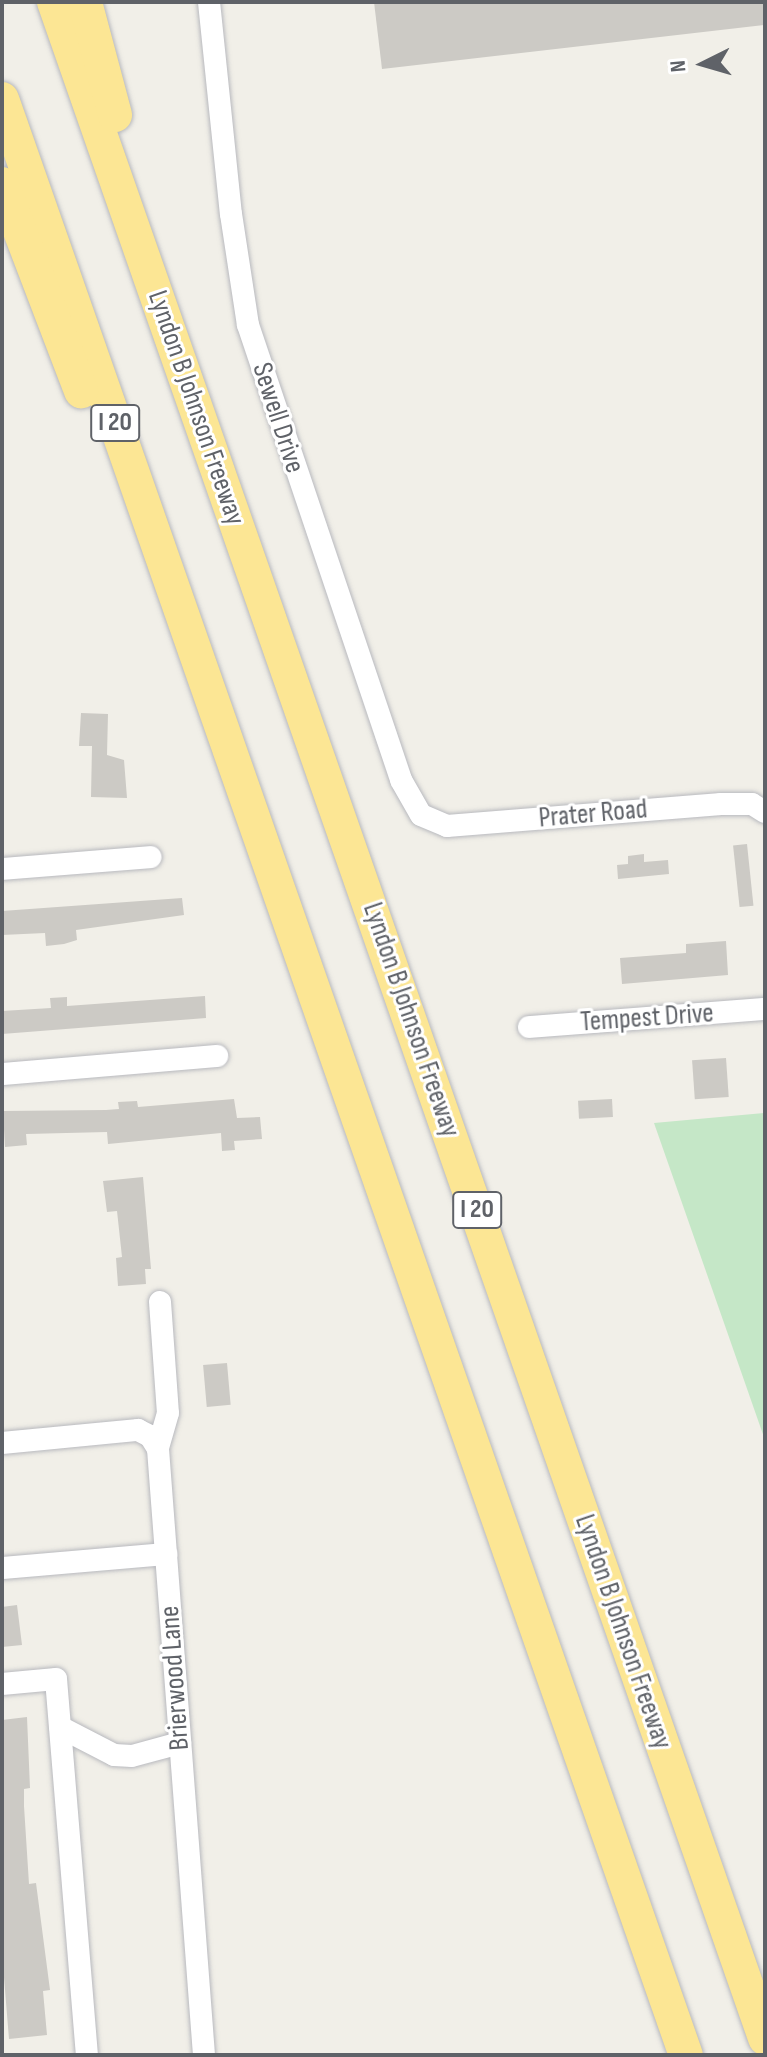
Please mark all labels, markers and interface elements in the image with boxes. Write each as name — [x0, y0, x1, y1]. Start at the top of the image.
north arrow — [663, 24, 743, 104]
text: N — [665, 59, 693, 73]
street label: Lyndon B Johnson Freeway — [140, 286, 252, 530]
street label: Sewell Drive — [244, 359, 312, 477]
road number: I 20 — [89, 401, 141, 445]
street label: Prater Road — [537, 793, 649, 835]
street label: Lyndon B Johnson Freeway — [355, 898, 467, 1142]
street label: Tempest Drive — [579, 997, 715, 1039]
road number: I 20 — [451, 1188, 503, 1232]
street label: Lyndon B Johnson Freeway — [567, 1510, 679, 1754]
street label: Brierwood Lane — [153, 1605, 197, 1751]

